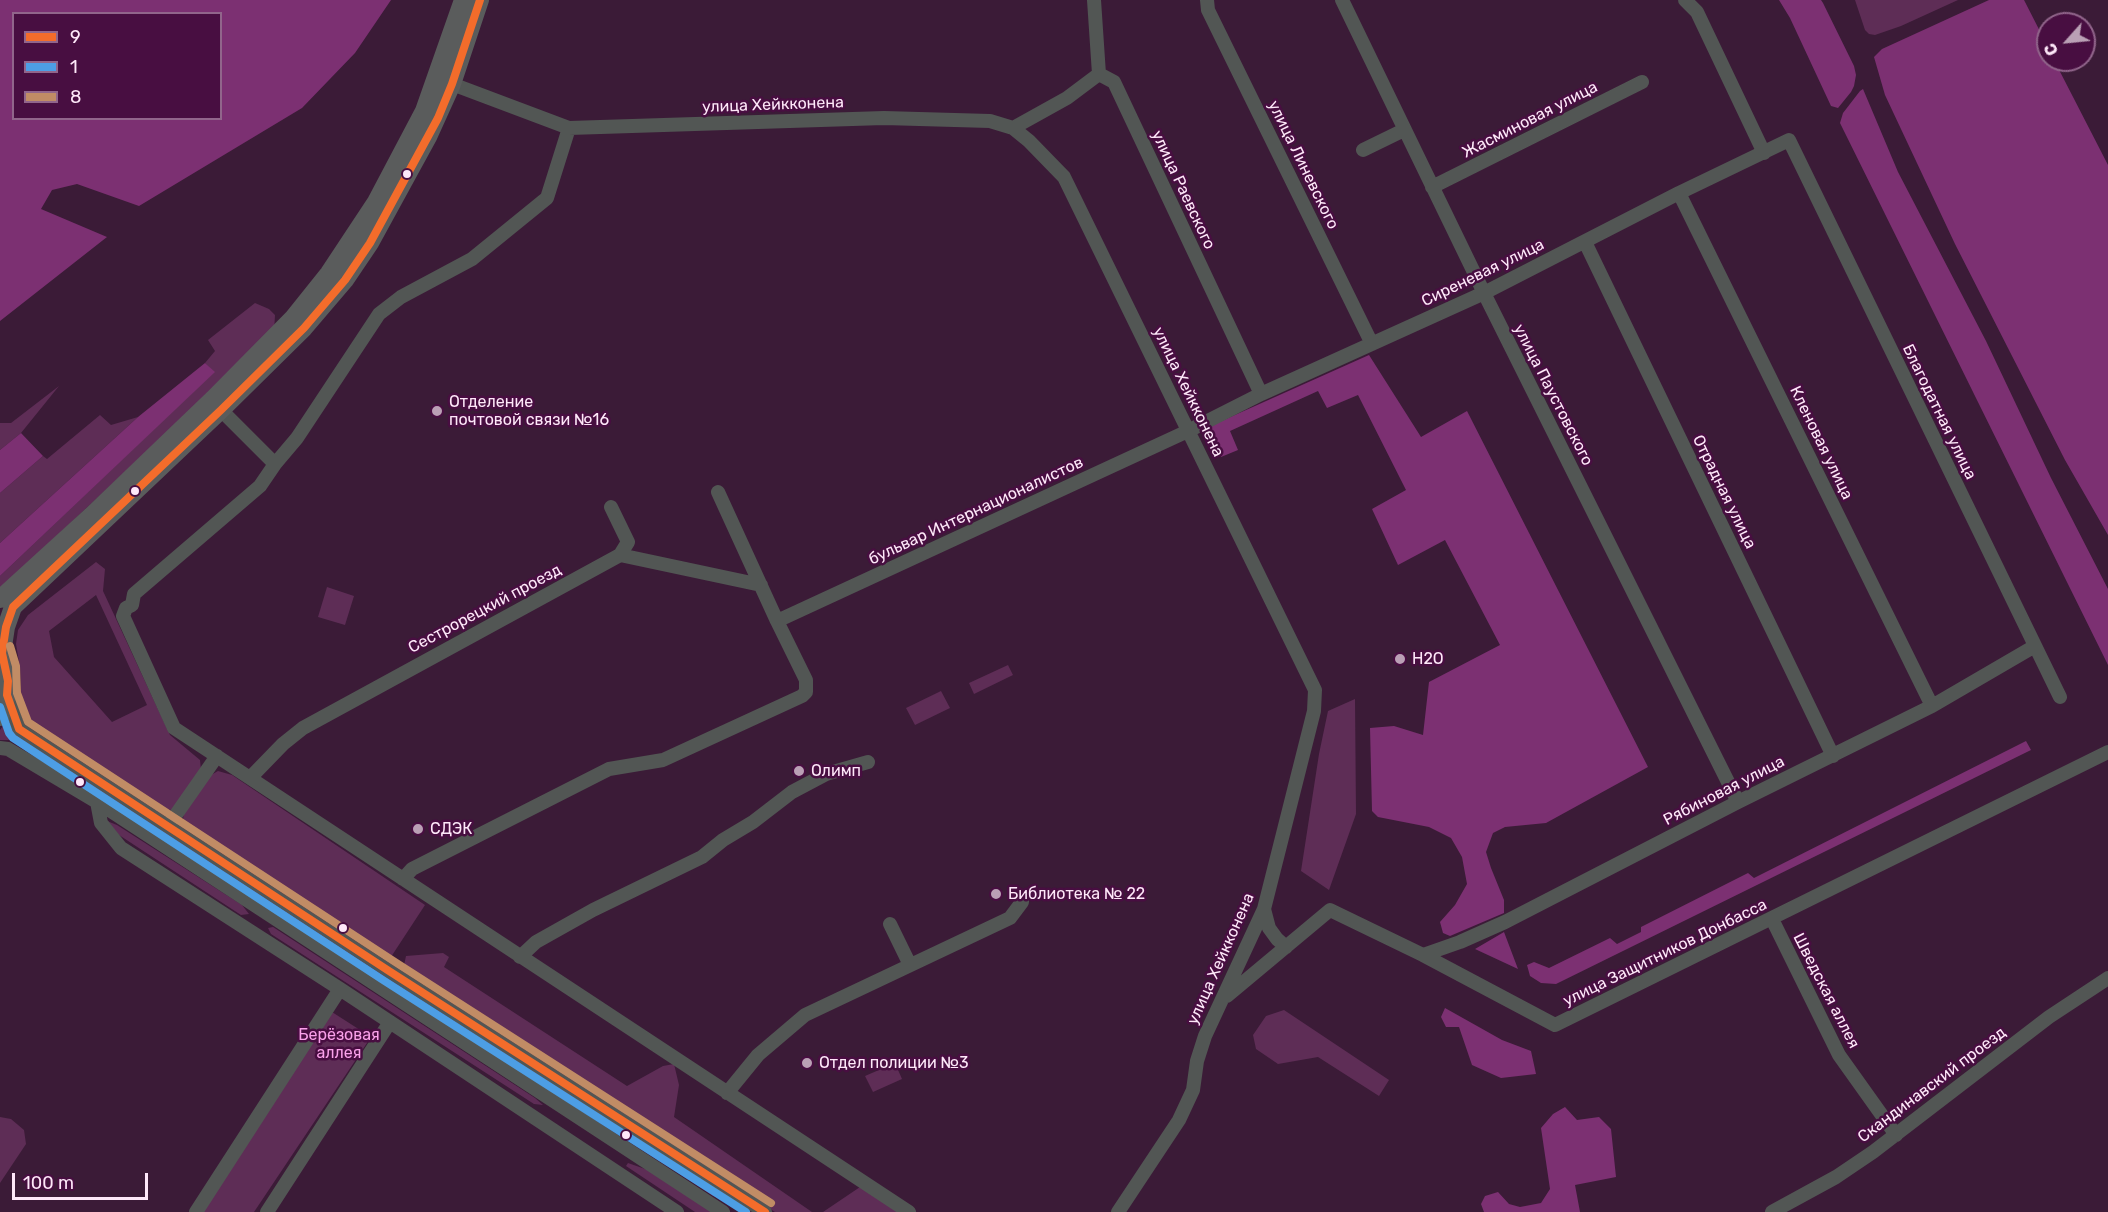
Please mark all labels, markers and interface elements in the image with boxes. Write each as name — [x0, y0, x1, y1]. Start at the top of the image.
legend — [12, 12, 222, 120]
north arrow — [2036, 12, 2096, 72]
text: 9 — [70, 26, 81, 48]
text: С — [2040, 40, 2062, 59]
text: 1 — [70, 56, 78, 78]
street label: Жасминовая улица — [1459, 77, 1601, 163]
text: 8 — [70, 86, 81, 108]
street label: улица Хейкконена — [702, 93, 844, 117]
street label: улица Линевского — [1264, 98, 1342, 232]
street label: улица Раевского — [1147, 127, 1219, 253]
unlabelled marker — [401, 168, 413, 180]
street label: Сиреневая улица — [1419, 235, 1547, 311]
street label: улица Паустовского — [1509, 321, 1597, 469]
street label: улица Хейкконена — [1148, 324, 1228, 460]
street label: Благодатная улица — [1898, 341, 1980, 483]
street label: Кленовая улица — [1785, 383, 1857, 503]
place label: Отделение почтовой связи №16 — [449, 392, 609, 430]
marker: Отделение почтовой связи №16 — [430, 404, 444, 418]
street label: Отрадная улица — [1688, 432, 1760, 552]
street label: бульвар Интернационалистов — [866, 453, 1086, 569]
unlabelled marker — [129, 485, 141, 497]
street label: Сестрорецкий проезд — [405, 560, 565, 658]
place label: H2O — [1412, 649, 1444, 669]
marker: H2O — [1393, 652, 1407, 666]
street label: Рябиновая улица — [1660, 752, 1788, 830]
place label: Олимп — [811, 761, 861, 781]
marker: Олимп — [792, 764, 806, 778]
unlabelled marker — [74, 776, 86, 788]
place label: СДЭК — [430, 819, 472, 839]
marker: СДЭК — [411, 822, 425, 836]
place label: Библиотека № 22 — [1008, 884, 1145, 904]
marker: Библиотека № 22 — [989, 887, 1003, 901]
street label: улица Хейкконена — [1183, 890, 1259, 1028]
street label: улица Защитников Донбасса — [1560, 895, 1770, 1011]
unlabelled marker — [337, 922, 349, 934]
street label: Шведская аллея — [1789, 930, 1863, 1052]
street label: Скандинавский проезд — [1854, 1023, 2010, 1147]
park label: Берёзовая аллея — [298, 1025, 380, 1063]
place label: Отдел полиции №3 — [819, 1053, 969, 1073]
marker: Отдел полиции №3 — [800, 1056, 814, 1070]
unlabelled marker — [620, 1129, 632, 1141]
scale bar — [15, 1161, 152, 1199]
text: 100 m — [23, 1172, 74, 1194]

